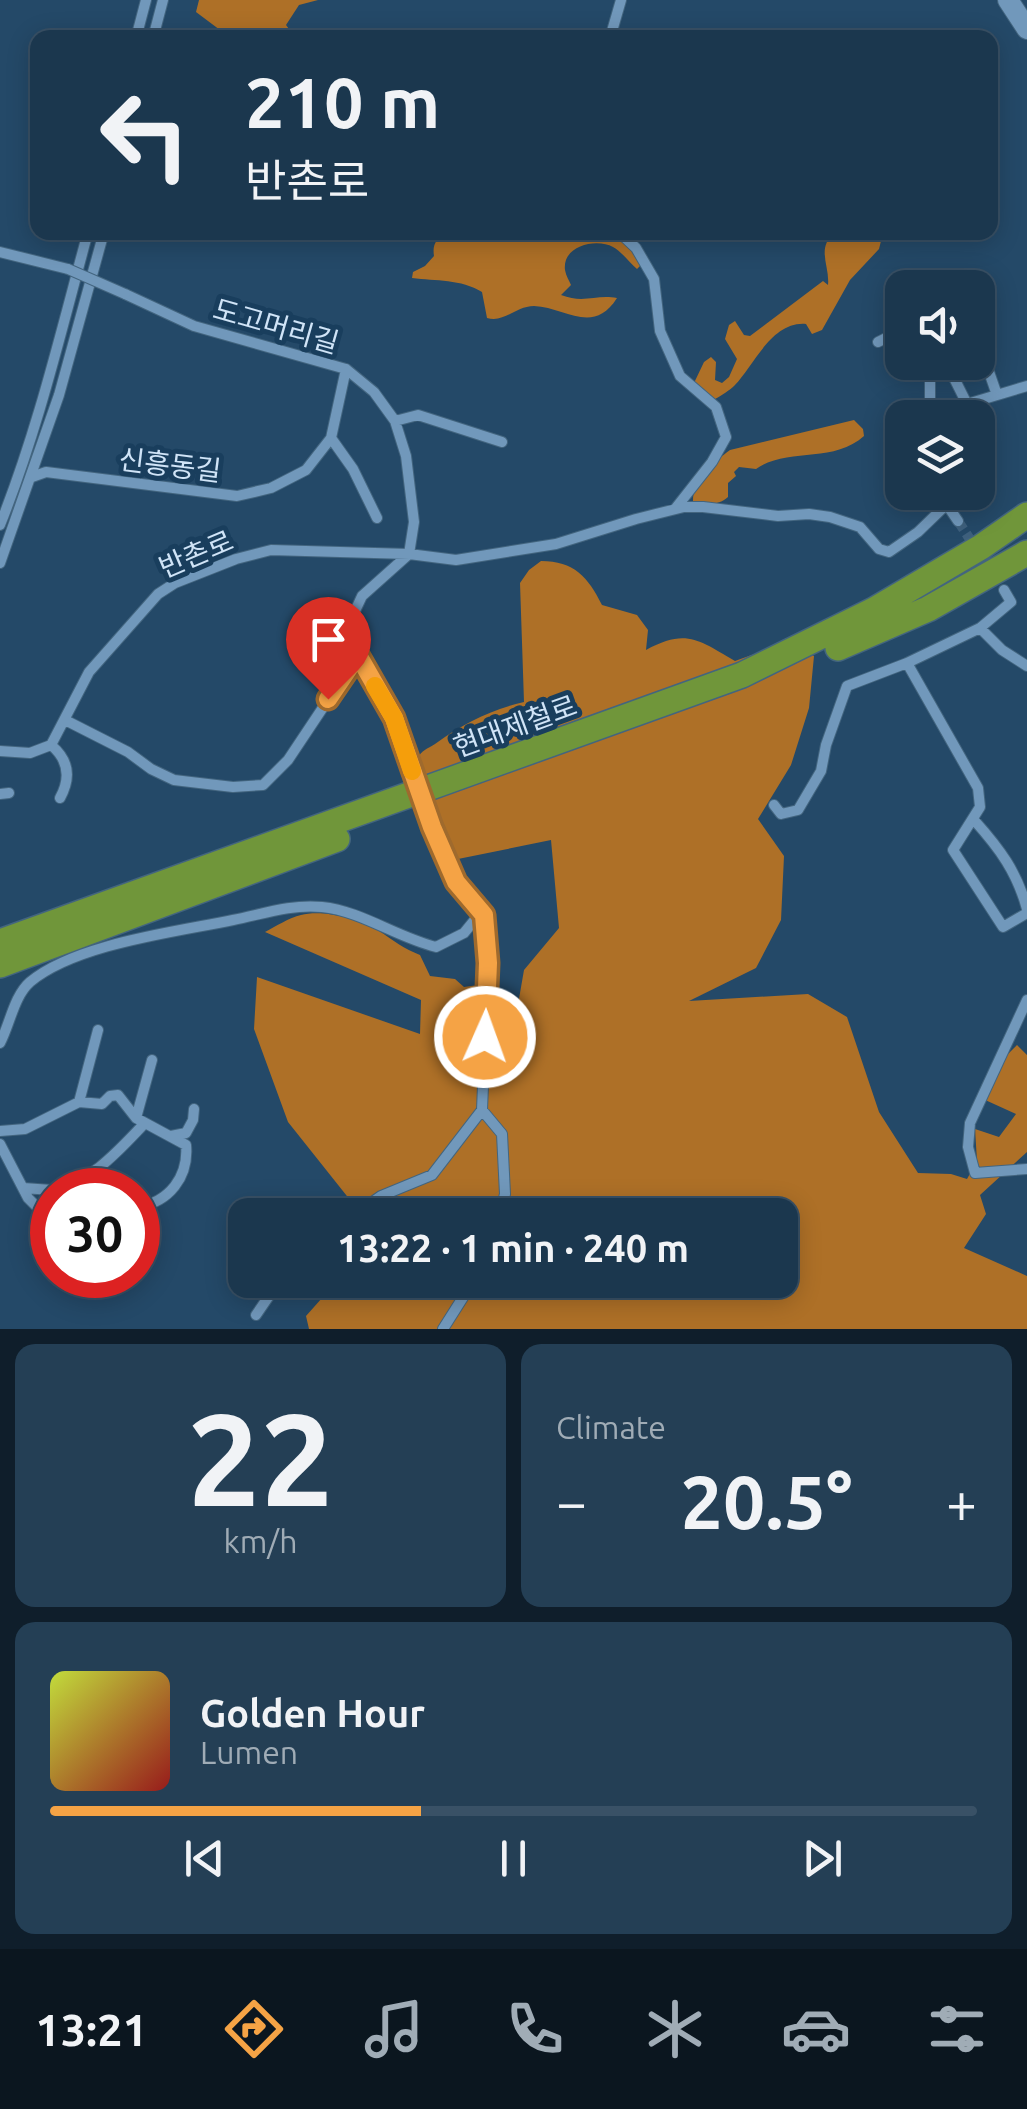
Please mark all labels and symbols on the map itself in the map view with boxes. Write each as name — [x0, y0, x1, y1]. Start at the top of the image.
street label: 도고머리길 — [210, 293, 342, 358]
street label: 신흥동길 — [117, 443, 223, 486]
street label: 반촌로 — [154, 524, 237, 583]
pin — [286, 597, 371, 700]
street label: 현대제철로 — [449, 689, 581, 762]
position arrow — [433, 985, 537, 1089]
speed limit sign: 30 — [30, 1168, 160, 1298]

